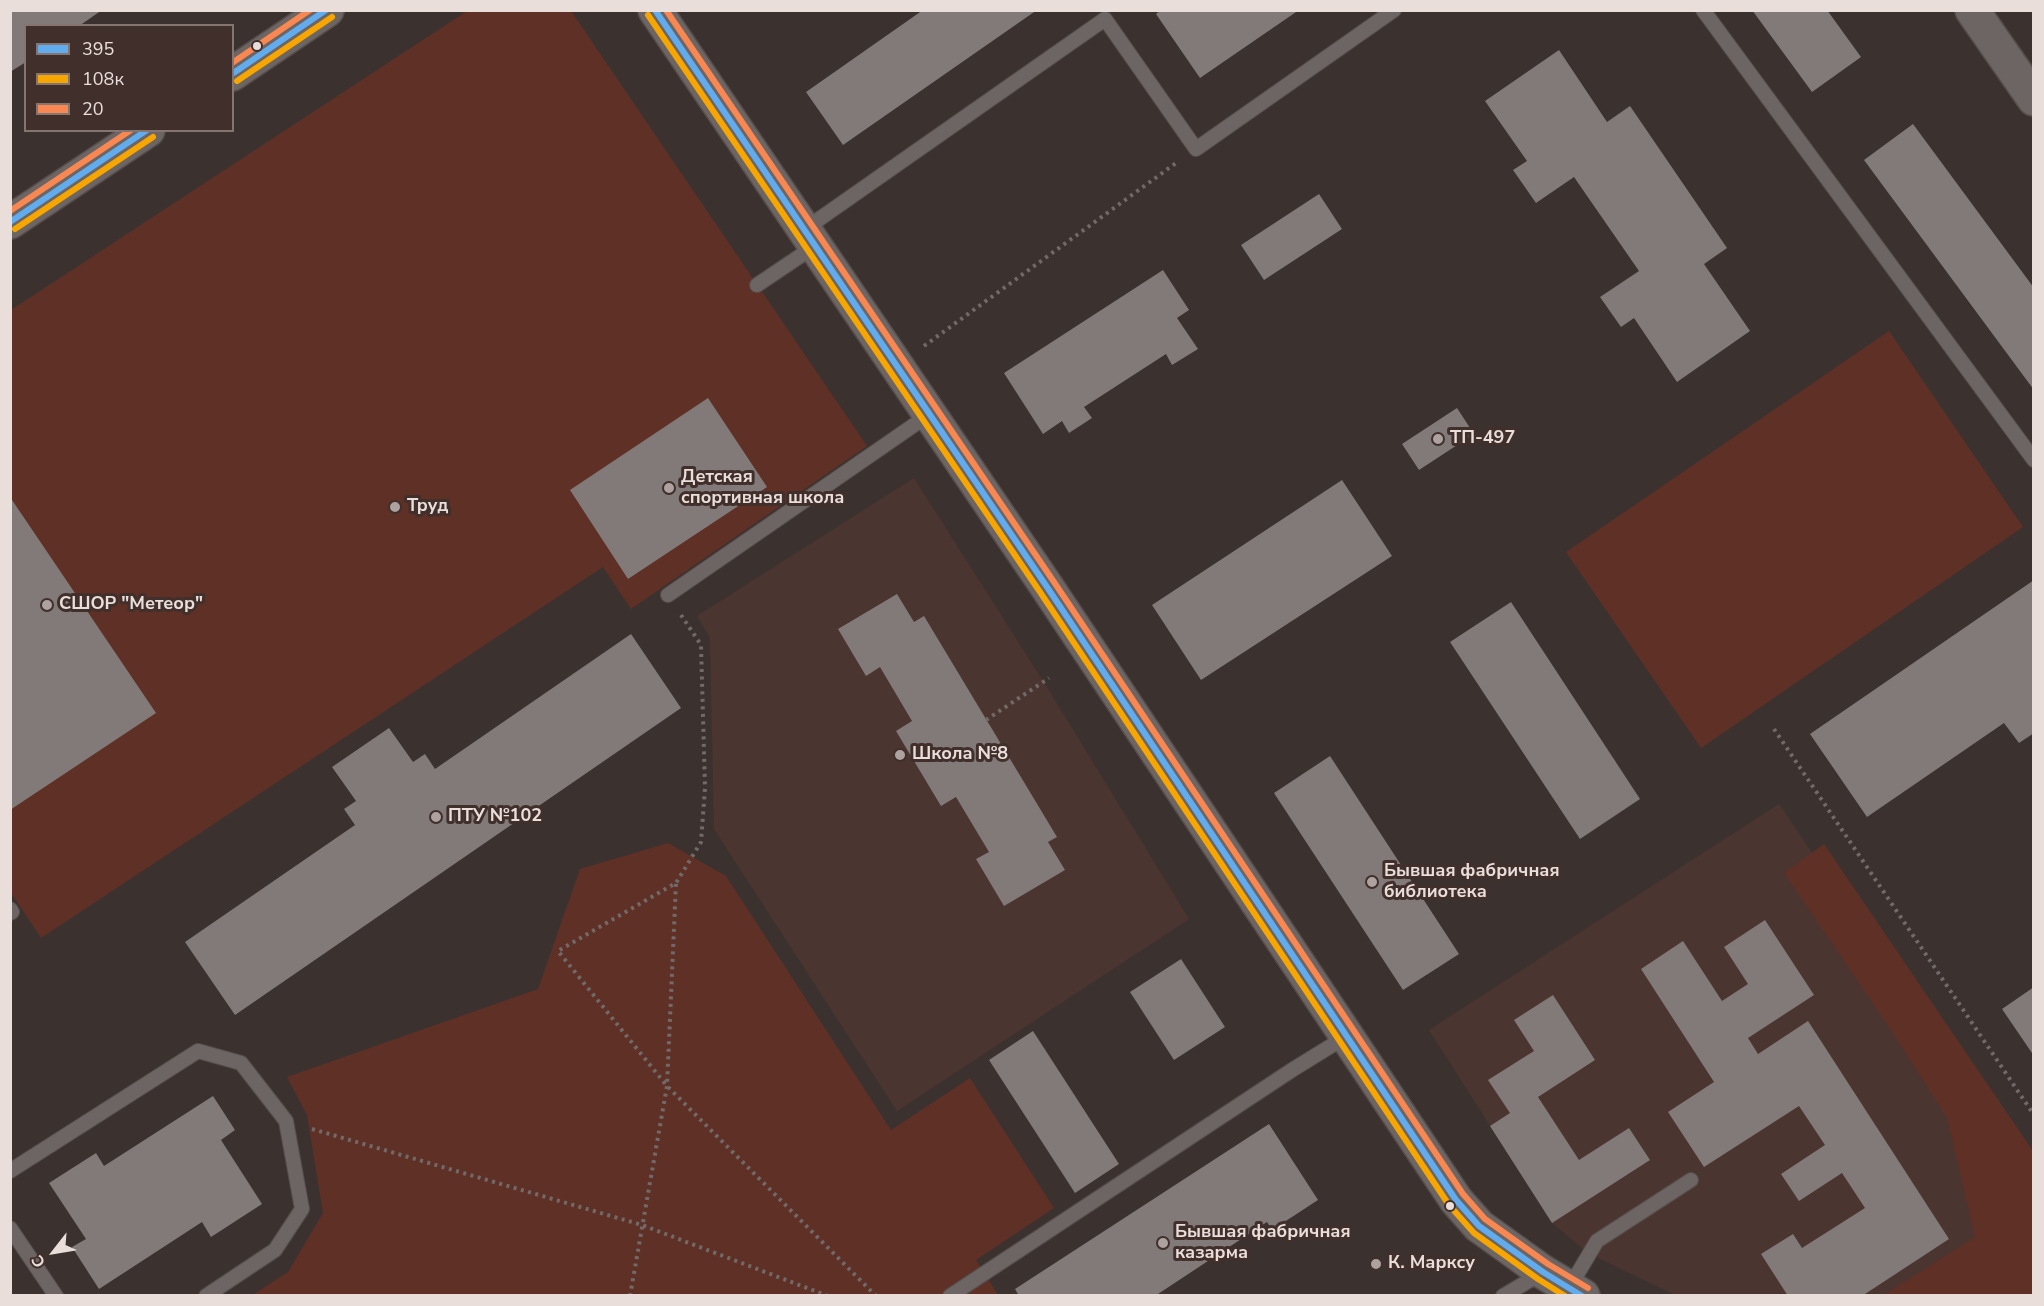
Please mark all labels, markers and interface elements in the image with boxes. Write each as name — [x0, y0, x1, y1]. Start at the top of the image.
legend — [24, 24, 234, 132]
text: 395 — [82, 37, 114, 61]
unlabelled marker — [251, 40, 263, 52]
text: 108к — [82, 67, 124, 91]
text: 20 — [82, 97, 104, 121]
place label: ТП-497 — [1450, 428, 1515, 450]
marker: ТП-497 — [1431, 432, 1445, 446]
place label: Детская спортивная школа — [681, 467, 844, 510]
marker: Детская спортивная школа — [662, 481, 676, 495]
place label: Труд — [407, 496, 448, 518]
marker: Труд — [388, 500, 402, 514]
place label: СШОР "Метеор" — [59, 594, 203, 616]
marker: СШОР "Метеор" — [40, 598, 54, 612]
place label: Школа №8 — [912, 744, 1008, 766]
marker: Школа №8 — [893, 748, 907, 762]
place label: ПТУ №102 — [448, 806, 542, 828]
marker: ПТУ №102 — [429, 810, 443, 824]
place label: Бывшая фабричная библиотека — [1384, 861, 1560, 904]
marker: Бывшая фабричная библиотека — [1365, 875, 1379, 889]
unlabelled marker — [1444, 1200, 1456, 1212]
north arrow — [24, 1222, 84, 1282]
place label: Бывшая фабричная казарма — [1175, 1222, 1351, 1264]
marker: Бывшая фабричная казарма — [1156, 1236, 1170, 1250]
text: С — [26, 1251, 51, 1272]
place label: К. Марксу — [1388, 1253, 1475, 1275]
marker: К. Марксу — [1369, 1257, 1383, 1271]

